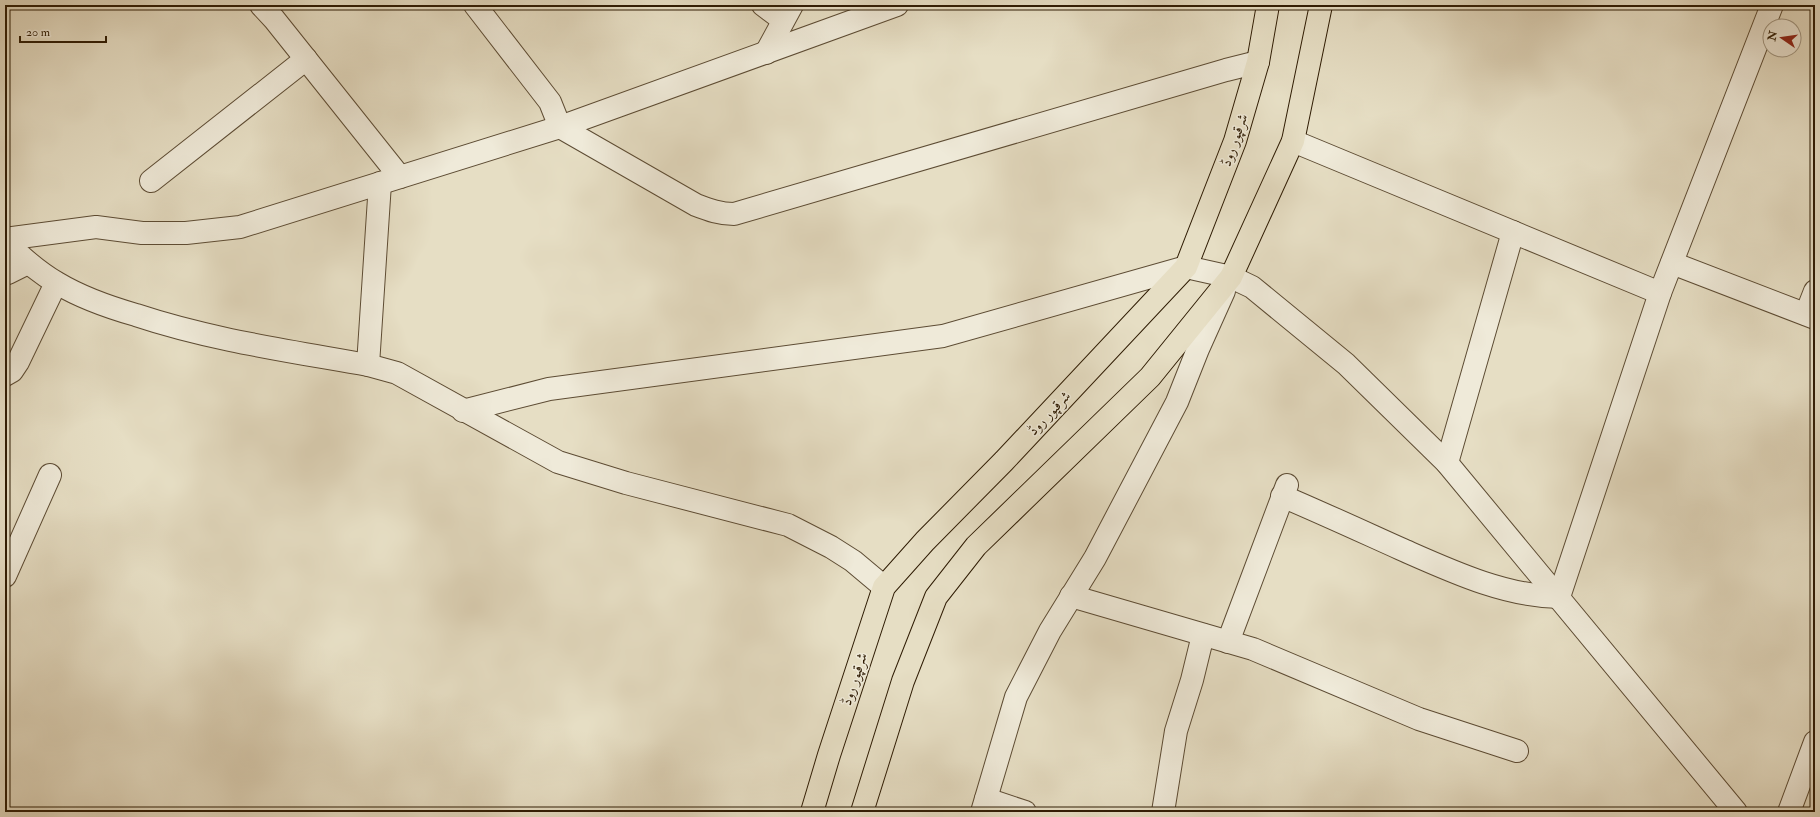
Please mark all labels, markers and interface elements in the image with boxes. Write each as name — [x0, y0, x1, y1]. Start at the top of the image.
scale bar — [20, 18, 106, 44]
north arrow — [1762, 18, 1802, 58]
text: 20 m — [26, 25, 51, 40]
text: N — [1765, 28, 1780, 43]
street label: شرقپور روڈ — [1217, 111, 1252, 169]
street label: شرقپور روڈ — [1024, 387, 1075, 440]
street label: شرقپور روڈ — [837, 650, 872, 708]

